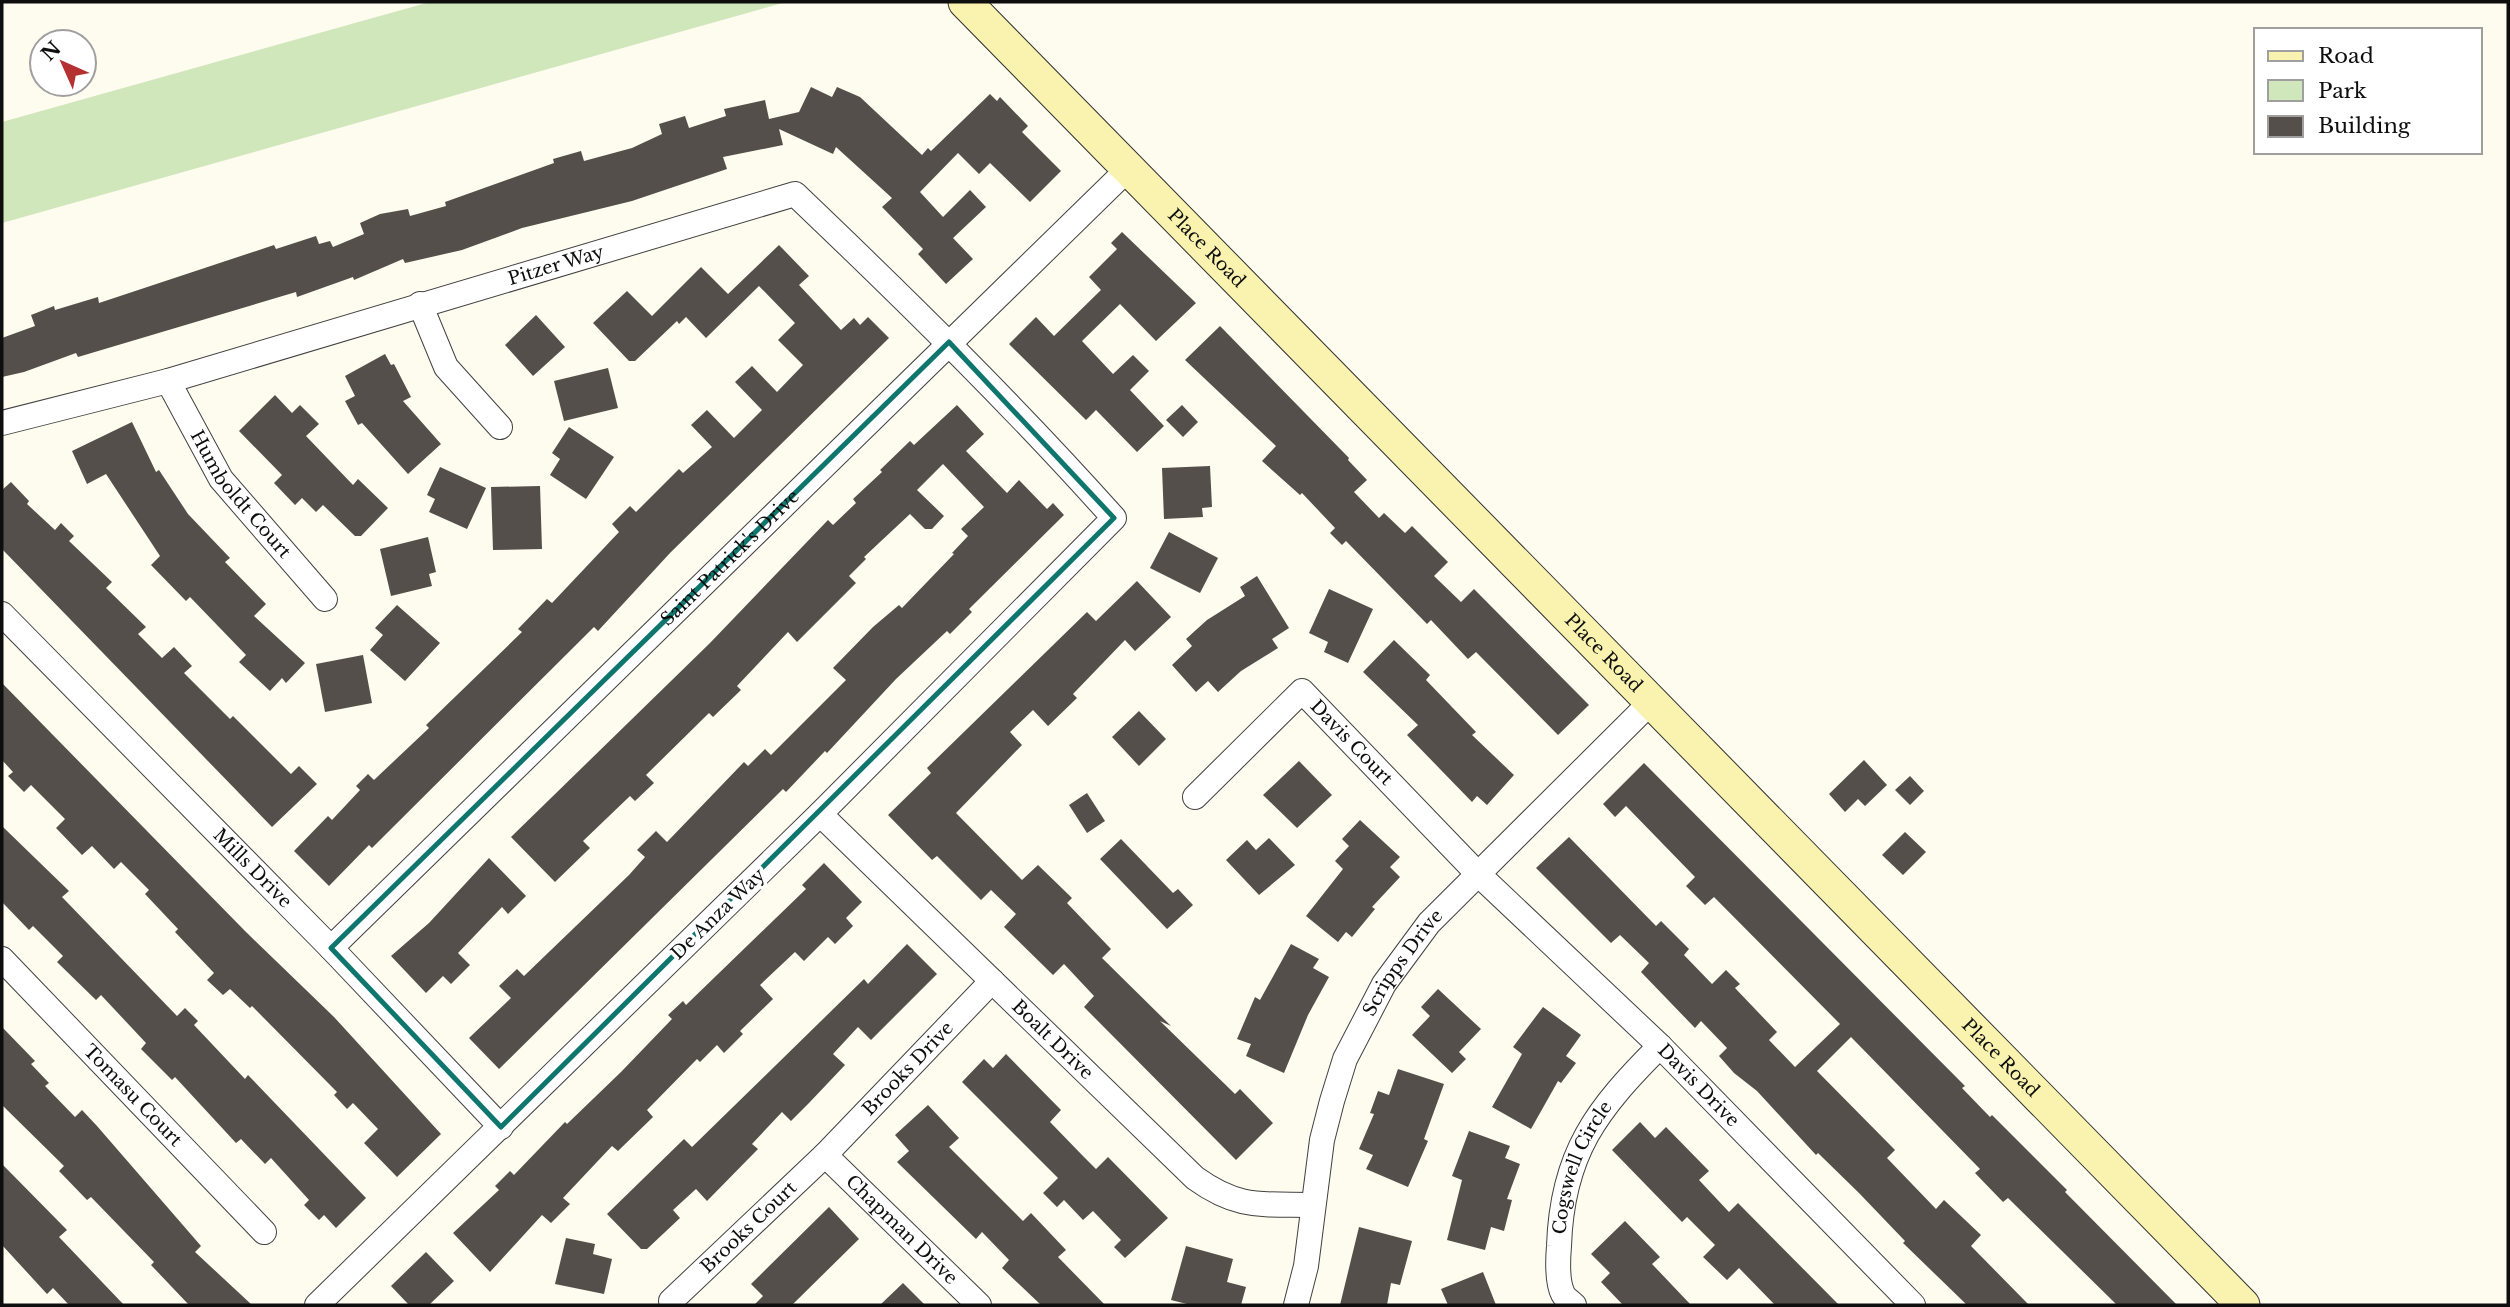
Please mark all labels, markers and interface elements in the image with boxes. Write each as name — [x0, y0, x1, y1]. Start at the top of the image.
north arrow — [28, 28, 98, 98]
legend — [2254, 28, 2482, 154]
text: N — [37, 37, 66, 66]
text: Road — [2318, 43, 2374, 69]
text: Park — [2318, 78, 2367, 104]
text: Building — [2318, 113, 2411, 139]
street label: Place Road — [1163, 204, 1250, 292]
street label: Pitzer Way — [505, 240, 607, 290]
street label: Humboldt Court — [186, 426, 296, 563]
street label: Saint Patrick's Drive — [656, 485, 804, 630]
street label: Place Road — [1560, 609, 1647, 697]
street label: Davis Court — [1306, 695, 1398, 790]
street label: Mills Drive — [209, 824, 296, 913]
street label: De Anza Way — [667, 863, 770, 964]
street label: Scripps Drive — [1358, 905, 1447, 1020]
street label: Boalt Drive — [1007, 995, 1098, 1084]
street label: Place Road — [1957, 1014, 2044, 1102]
street label: Brooks Drive — [858, 1017, 958, 1120]
street label: Davis Drive — [1653, 1039, 1744, 1131]
street label: Tomasu Court — [79, 1040, 187, 1151]
street label: Cogswell Circle — [1549, 1097, 1617, 1235]
street label: Chapman Drive — [841, 1170, 962, 1289]
street label: Brooks Court — [696, 1177, 801, 1278]

